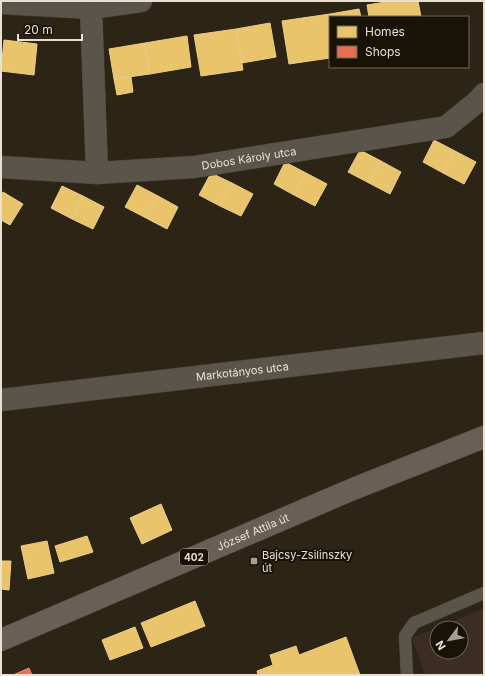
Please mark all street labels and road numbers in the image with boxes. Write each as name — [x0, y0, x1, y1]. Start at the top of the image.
street label: Dobos Károly utca — [201, 144, 297, 173]
street label: Markotányos utca — [195, 359, 289, 384]
street label: József Attila út — [215, 510, 291, 554]
road number: 402 — [180, 549, 208, 565]

